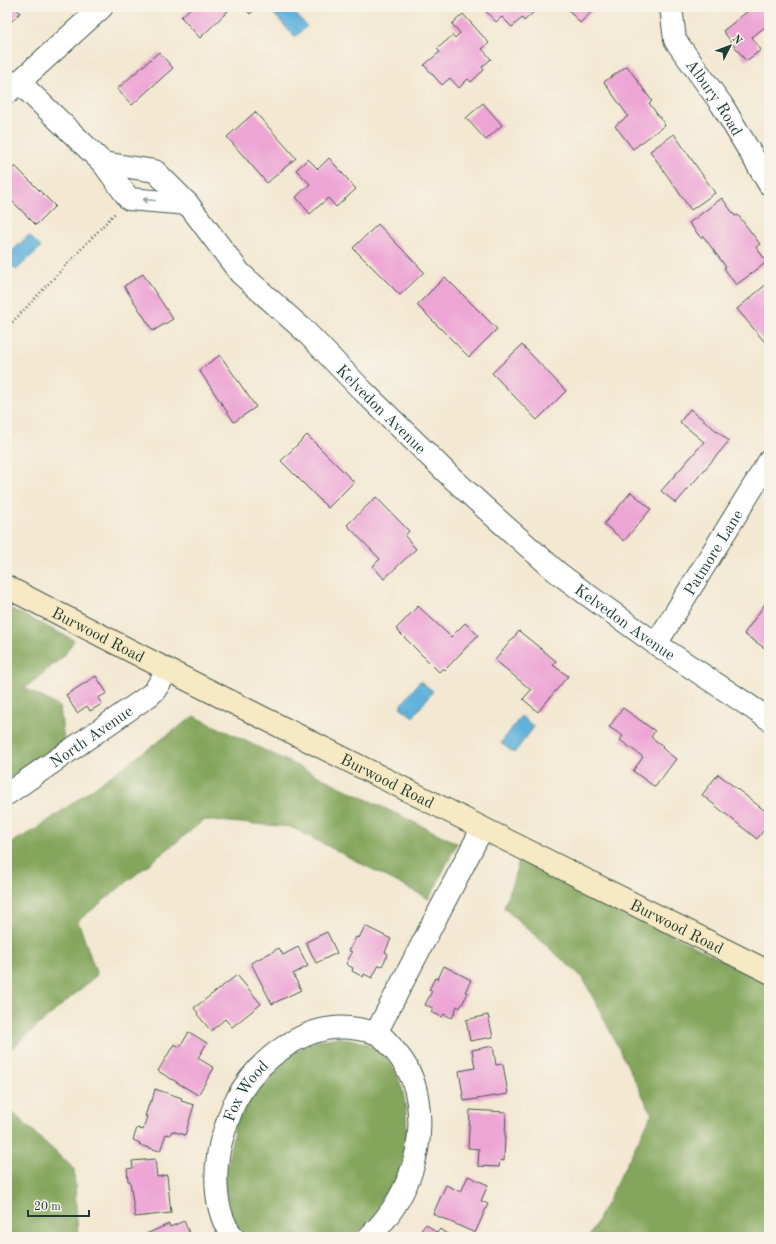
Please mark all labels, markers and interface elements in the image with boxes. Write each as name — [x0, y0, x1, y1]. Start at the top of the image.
north arrow — [710, 26, 750, 66]
text: N — [729, 34, 744, 48]
street label: Albury Road — [682, 57, 744, 139]
one-way arrow — [143, 197, 156, 204]
street label: Kelvedon Avenue — [332, 363, 428, 458]
street label: Patmore Lane — [682, 508, 747, 599]
street label: Kelvedon Avenue — [571, 582, 677, 664]
street label: Burwood Road — [49, 605, 147, 667]
street label: North Avenue — [48, 704, 136, 772]
street label: Burwood Road — [338, 752, 436, 812]
street label: Burwood Road — [627, 898, 726, 958]
street label: Fox Wood — [222, 1058, 272, 1124]
scale bar — [28, 1192, 89, 1218]
text: 20 m — [34, 1201, 61, 1213]

